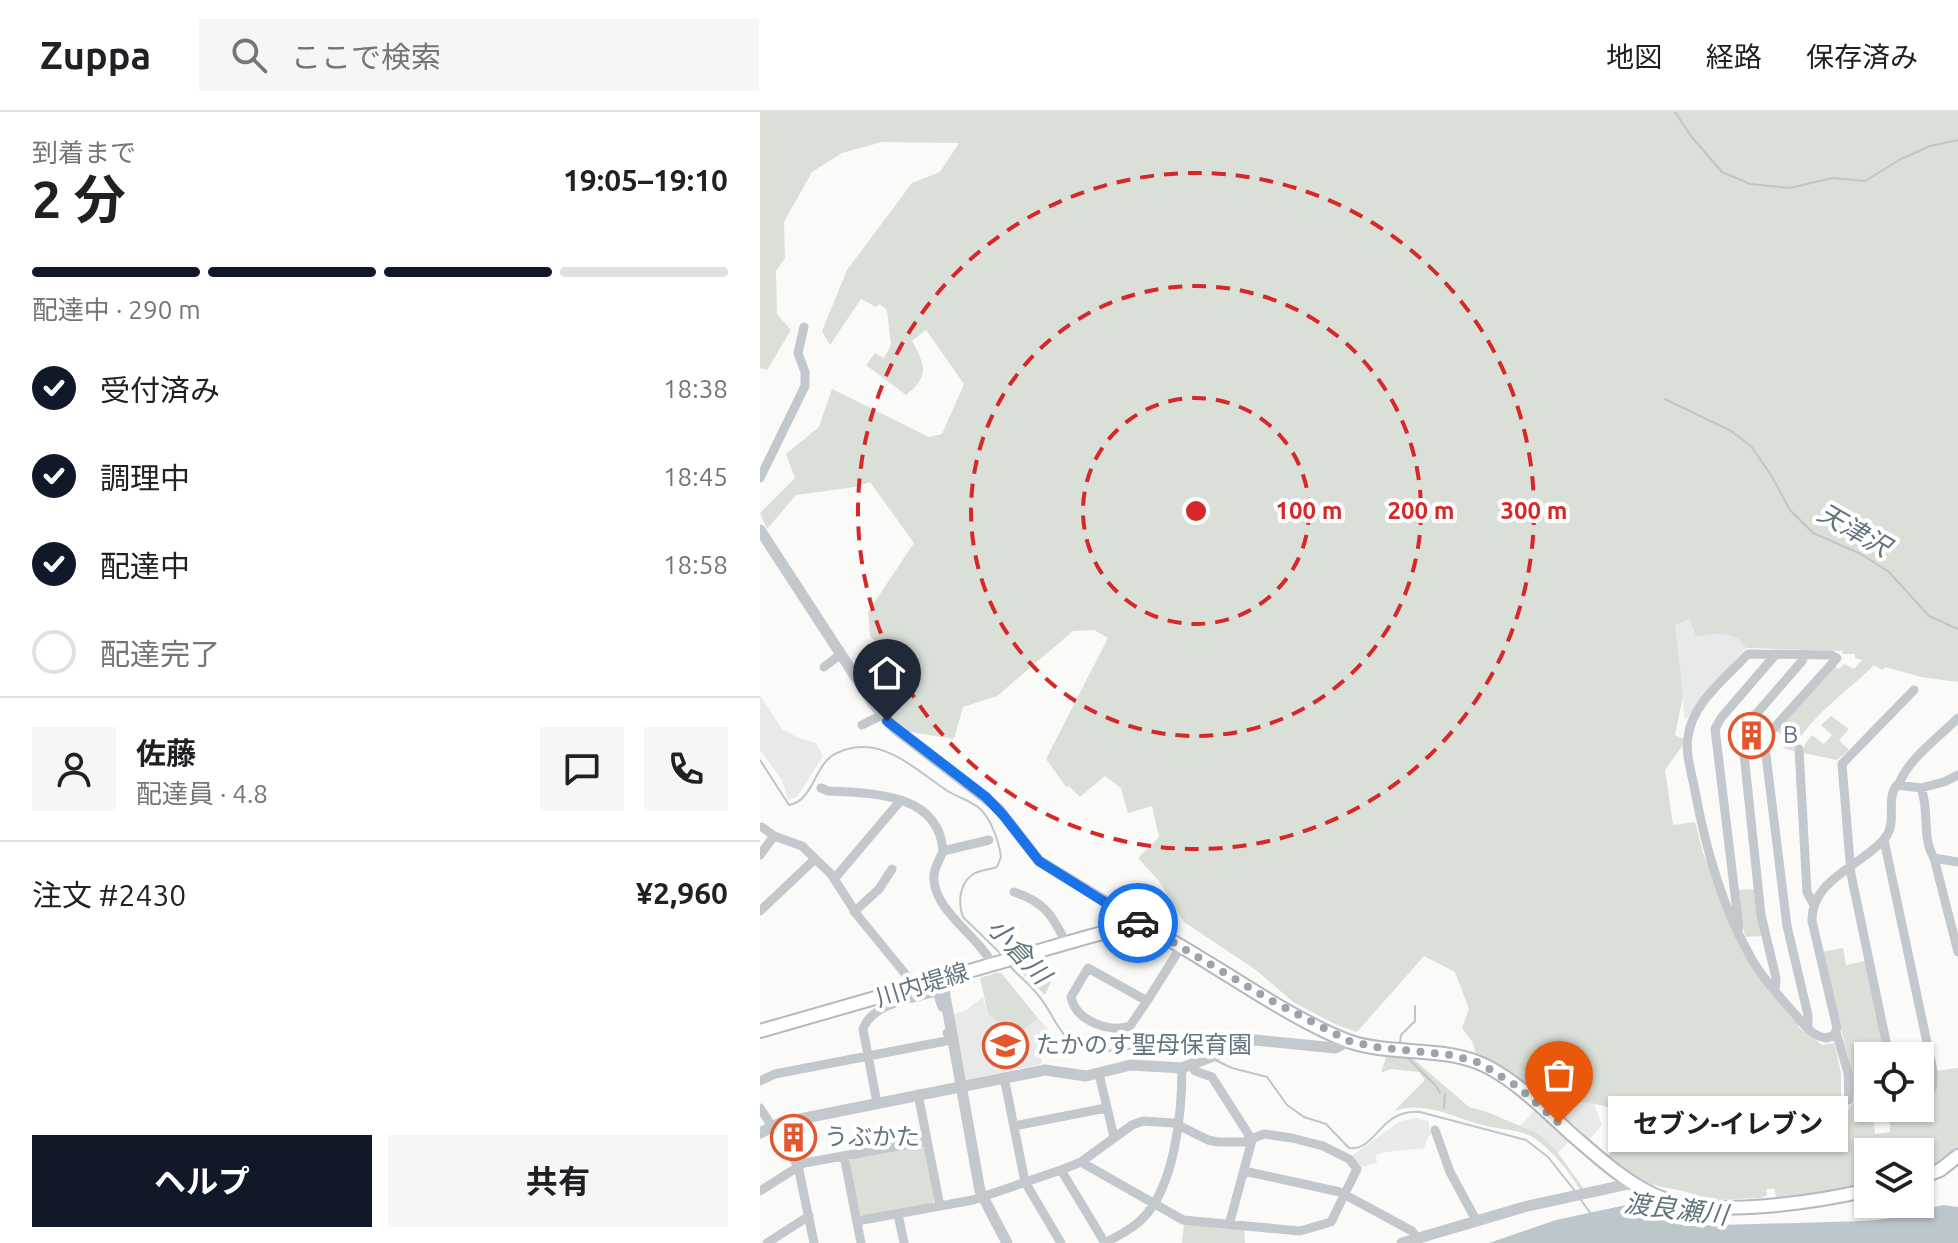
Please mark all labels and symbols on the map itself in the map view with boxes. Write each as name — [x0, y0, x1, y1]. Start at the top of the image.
centre of rings — [1182, 497, 1210, 525]
text: 100 m — [1276, 497, 1342, 524]
text: 200 m — [1388, 497, 1454, 524]
text: 300 m — [1501, 497, 1567, 524]
water label: 天津沢 — [1813, 498, 1898, 563]
pin — [853, 639, 921, 721]
building icon: B — [1728, 711, 1776, 759]
place label: B — [1783, 721, 1798, 748]
courier — [1098, 883, 1178, 963]
water label: 小倉川 — [982, 912, 1059, 991]
street label: 川内堤線 — [872, 958, 972, 1011]
school or university icon: たかのす聖母保育園 — [981, 1021, 1029, 1069]
place label: たかのす聖母保育園 — [1036, 1031, 1252, 1058]
pin — [1525, 1041, 1593, 1123]
callout: セブン-イレブン — [1607, 1095, 1847, 1151]
building icon: うぶかた — [769, 1113, 817, 1161]
place label: うぶかた — [824, 1123, 920, 1150]
water label: 渡良瀬川 — [1623, 1188, 1732, 1230]

